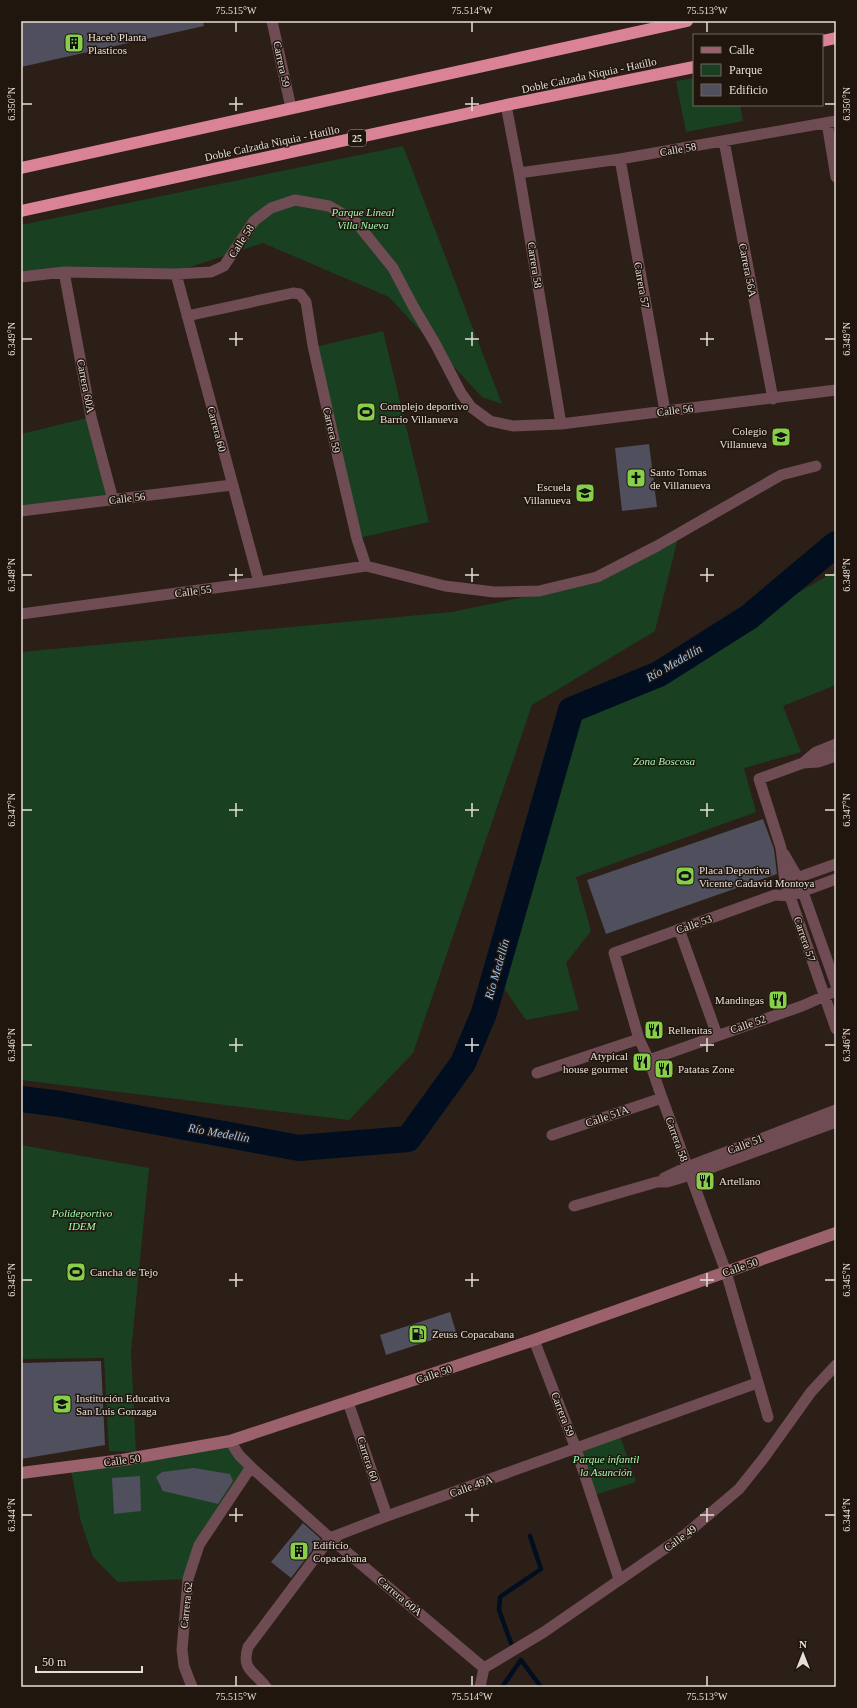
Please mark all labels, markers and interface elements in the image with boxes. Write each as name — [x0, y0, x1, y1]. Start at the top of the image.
text: 75.515°W — [216, 5, 257, 16]
text: 75.514°W — [452, 5, 493, 16]
text: 75.513°W — [687, 5, 728, 16]
place label: Haceb Planta Plasticos — [88, 31, 146, 56]
building icon: Haceb Planta Plasticos — [63, 32, 85, 54]
legend — [693, 34, 823, 106]
street label: Carrera 59 — [271, 40, 293, 89]
text: Calle — [729, 43, 754, 57]
street label: Doble Calzada Niquia - Hatillo — [521, 55, 658, 95]
text: Parque — [729, 63, 762, 77]
text: Edificio — [729, 83, 768, 97]
text: 6.350°N — [6, 87, 17, 121]
text: 6.350°N — [841, 87, 852, 121]
street label: Doble Calzada Niquia - Hatillo — [204, 123, 341, 163]
road number: 25 — [348, 130, 366, 146]
street label: Calle 58 — [659, 140, 698, 158]
park label: Parque Lineal Villa Nueva — [331, 206, 394, 231]
street label: Calle 58 — [226, 222, 256, 260]
street label: Carrera 58 — [525, 241, 545, 290]
street label: Carrera 56A — [737, 242, 759, 298]
street label: Carrera 57 — [632, 261, 652, 310]
text: 6.349°N — [6, 322, 17, 356]
text: 6.349°N — [841, 322, 852, 356]
street label: Carrera 60A — [75, 358, 97, 414]
place label: Complejo deportivo Barrio Villanueva — [380, 400, 469, 425]
sports icon: Complejo deportivo Barrio Villanueva — [355, 401, 377, 423]
street label: Calle 56 — [656, 402, 695, 418]
street label: Carrera 60 — [205, 405, 229, 454]
street label: Carrera 59 — [321, 406, 343, 455]
place label: Colegio Villanueva — [719, 425, 767, 450]
school or university icon: Colegio Villanueva — [770, 426, 792, 448]
place label: Santo Tomas de Villanueva — [650, 466, 711, 491]
church icon: Santo Tomas de Villanueva — [625, 467, 647, 489]
place label: Escuela Villanueva — [523, 481, 571, 506]
school or university icon: Escuela Villanueva — [574, 482, 596, 504]
street label: Calle 56 — [108, 490, 147, 506]
text: 6.348°N — [6, 558, 17, 592]
text: 6.348°N — [841, 558, 852, 592]
street label: Calle 55 — [174, 582, 213, 600]
water label: Río Medellín — [643, 641, 704, 685]
park label: Zona Boscosa — [633, 755, 696, 767]
text: 6.347°N — [6, 793, 17, 827]
text: 6.347°N — [841, 793, 852, 827]
place label: Placa Deportiva Vicente Cadavid Montoya — [699, 864, 815, 889]
sports icon: Placa Deportiva Vicente Cadavid Montoya — [674, 865, 696, 887]
street label: Calle 53 — [675, 912, 714, 936]
street label: Carrera 57 — [792, 915, 818, 964]
water label: Río Medellín — [481, 937, 512, 1002]
restaurant icon: Mandingas — [767, 989, 789, 1011]
place label: Mandingas — [715, 994, 764, 1006]
street label: Calle 52 — [729, 1012, 767, 1036]
restaurant icon: Rellenitas — [643, 1019, 665, 1041]
place label: Rellenitas — [668, 1024, 712, 1036]
text: 6.346°N — [6, 1028, 17, 1062]
text: 6.346°N — [841, 1028, 852, 1062]
place label: Atypical house gourmet — [563, 1050, 628, 1075]
restaurant icon: Atypical house gourmet — [631, 1051, 653, 1073]
restaurant icon: Patatas Zone — [653, 1058, 675, 1080]
place label: Patatas Zone — [678, 1063, 735, 1075]
street label: Calle 51A — [584, 1103, 630, 1129]
street label: Carrera 58 — [663, 1115, 691, 1163]
water label: Río Medellín — [186, 1121, 251, 1145]
street label: Calle 51 — [726, 1132, 764, 1156]
restaurant icon: Artellano — [694, 1170, 716, 1192]
place label: Artellano — [719, 1175, 761, 1187]
park label: Polideportivo IDEM — [51, 1207, 113, 1232]
street label: Calle 50 — [721, 1255, 760, 1279]
sports icon: Cancha de Tejo — [65, 1261, 87, 1283]
text: 6.345°N — [6, 1263, 17, 1297]
text: 6.345°N — [841, 1263, 852, 1297]
place label: Cancha de Tejo — [90, 1266, 159, 1278]
fuel station icon: Zeuss Copacabana — [407, 1323, 429, 1345]
place label: Zeuss Copacabana — [432, 1328, 514, 1340]
street label: Calle 50 — [415, 1362, 454, 1386]
street label: Carrera 59 — [549, 1390, 577, 1438]
place label: Institución Educativa San Luis Gonzaga — [76, 1392, 170, 1417]
school or university icon: Institución Educativa San Luis Gonzaga — [51, 1393, 73, 1415]
street label: Carrera 60 — [355, 1435, 381, 1484]
street label: Calle 50 — [103, 1451, 142, 1469]
park label: Parque infantil la Asunción — [572, 1453, 639, 1478]
street label: Calle 49A — [448, 1473, 494, 1499]
text: 6.344°N — [6, 1498, 17, 1532]
text: 6.344°N — [841, 1498, 852, 1532]
street label: Calle 49 — [662, 1522, 699, 1554]
place label: Edificio Copacabana — [313, 1539, 367, 1564]
building icon: Edificio Copacabana — [288, 1540, 310, 1562]
street label: Carrera 60A — [375, 1574, 425, 1618]
street label: Carrera 62 — [178, 1581, 194, 1629]
north arrow — [783, 1634, 823, 1674]
text: N — [799, 1638, 807, 1650]
scale bar — [36, 1648, 142, 1674]
text: 50 m — [42, 1655, 67, 1669]
text: 75.515°W — [216, 1691, 257, 1702]
text: 75.514°W — [452, 1691, 493, 1702]
text: 75.513°W — [687, 1691, 728, 1702]

